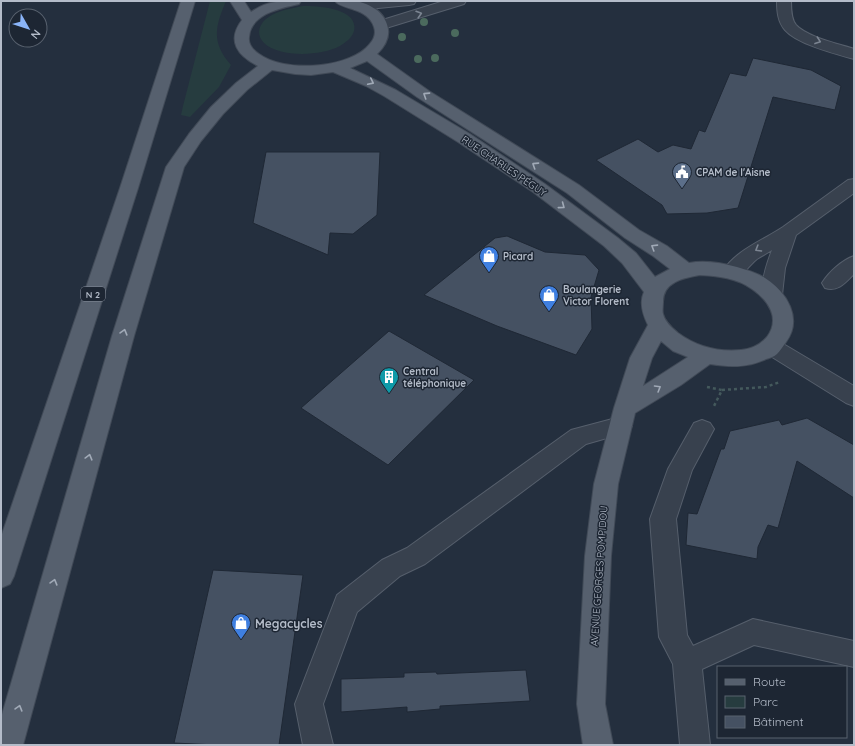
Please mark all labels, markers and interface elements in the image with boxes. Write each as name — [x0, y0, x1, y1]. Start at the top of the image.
north arrow — [8, 8, 48, 48]
one-way arrow — [415, 10, 422, 18]
text: N — [28, 27, 44, 42]
one-way arrow — [814, 36, 821, 45]
one-way arrow — [366, 77, 374, 85]
one-way arrow — [423, 93, 430, 100]
street label: RUE CHARLES PÉGUY — [459, 133, 549, 199]
public building icon: CPAM de l'Aisne — [671, 161, 693, 189]
one-way arrow — [532, 162, 539, 170]
place label: CPAM de l'Aisne — [696, 166, 771, 179]
one-way arrow — [558, 201, 565, 208]
shop icon: Picard — [478, 245, 500, 273]
one-way arrow — [651, 245, 658, 252]
one-way arrow — [755, 245, 762, 252]
place label: Picard — [503, 250, 533, 263]
place label: Boulangerie Victor Florent — [563, 283, 629, 308]
shop icon: Boulangerie Victor Florent — [538, 284, 560, 312]
road number: N 2 — [81, 287, 105, 301]
one-way arrow — [119, 329, 128, 336]
place label: Central téléphonique — [403, 365, 466, 390]
building icon: Central téléphonique — [378, 366, 400, 394]
one-way arrow — [654, 385, 661, 393]
one-way arrow — [85, 454, 93, 461]
street label: AVENUE GEORGES POMPIDOU — [588, 505, 610, 647]
one-way arrow — [49, 579, 58, 586]
shop icon: Megacycles — [230, 612, 252, 640]
place label: Megacycles — [255, 616, 323, 631]
legend — [717, 666, 847, 738]
text: Route — [753, 674, 786, 689]
text: Parc — [753, 694, 778, 709]
one-way arrow — [14, 704, 23, 711]
text: Bâtiment — [753, 714, 803, 729]

